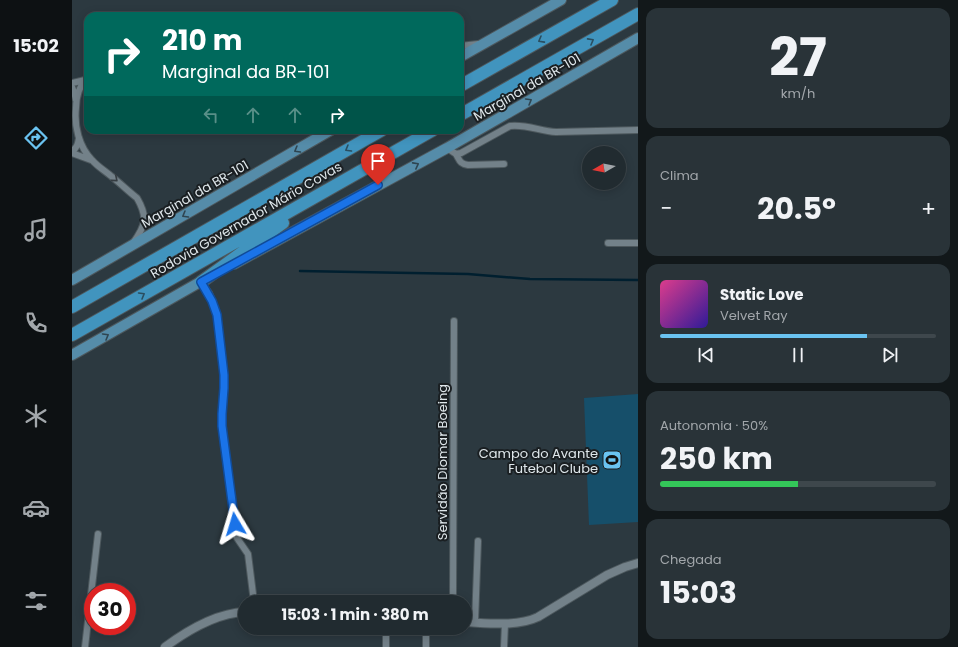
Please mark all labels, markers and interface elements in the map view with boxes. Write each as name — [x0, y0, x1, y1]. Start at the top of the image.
text: 210 m — [162, 21, 242, 60]
text: 27 — [769, 21, 827, 94]
icon: right — [96, 28, 148, 80]
text: 15:02 — [13, 33, 59, 58]
one-way arrow — [538, 35, 545, 42]
one-way arrow — [587, 38, 595, 45]
street label: Marginal da BR-101 — [470, 48, 584, 126]
text: Marginal da BR-101 — [162, 59, 330, 84]
text: km/h — [781, 84, 815, 103]
one-way arrow — [525, 98, 532, 105]
icon: left — [200, 104, 222, 126]
icon: ahead — [242, 104, 264, 126]
icon: ahead — [284, 104, 306, 126]
icon: right — [326, 104, 348, 126]
icon: directions — [22, 124, 50, 152]
pin — [361, 144, 395, 185]
one-way arrow — [294, 145, 301, 152]
one-way arrow — [345, 145, 352, 152]
north arrow — [582, 146, 626, 190]
map controls — [582, 146, 626, 190]
icon: arrive — [367, 150, 389, 172]
street label: Marginal da BR-101 — [138, 155, 252, 233]
street label: Rodovia Governador Mário Covas — [147, 157, 345, 283]
one-way arrow — [412, 162, 419, 170]
text: Clima — [660, 166, 699, 185]
one-way arrow — [110, 175, 117, 182]
text: 20.5° — [757, 187, 836, 230]
text: − — [660, 193, 672, 224]
text: + — [921, 193, 936, 224]
one-way arrow — [182, 210, 189, 217]
icon: music — [22, 216, 50, 244]
text: Static Love — [720, 284, 804, 305]
one-way arrow — [138, 293, 146, 300]
text: Velvet Ray — [720, 306, 788, 325]
icon: phone — [22, 309, 50, 337]
one-way arrow — [102, 334, 109, 341]
icon: previous — [695, 344, 717, 366]
icon: pause — [787, 344, 809, 366]
icon: next — [879, 344, 901, 366]
street label: Servidão Diomar Boeing — [433, 384, 452, 540]
icon: climate — [22, 402, 50, 430]
text: Autonomia · 50% — [660, 416, 768, 435]
text: 250 km — [660, 437, 773, 480]
place label: Campo do Avante Futebol Clube — [479, 444, 598, 478]
sports icon: Campo do Avante Futebol Clube — [601, 449, 623, 471]
icon: car — [22, 494, 50, 522]
position arrow — [214, 503, 256, 545]
text: Chegada — [660, 550, 722, 569]
text: 15:03 — [660, 571, 737, 614]
speed limit sign: 30 — [84, 583, 136, 635]
icon: filters — [22, 587, 50, 615]
text: 15:03 · 1 min · 380 m — [281, 604, 429, 625]

